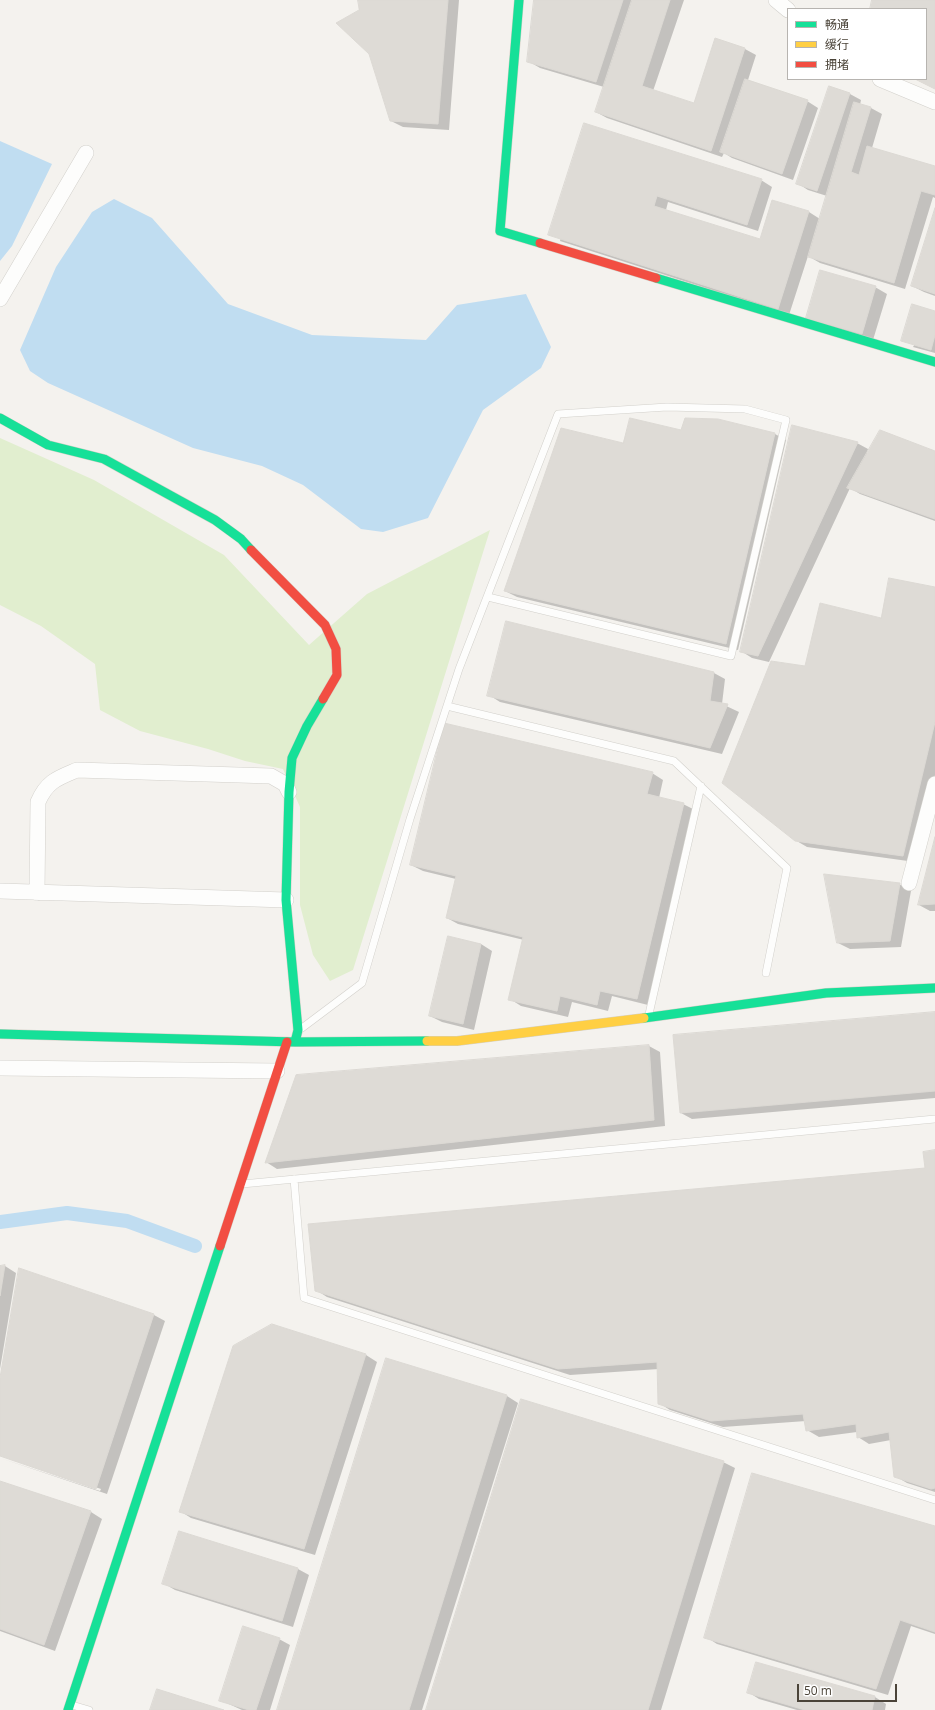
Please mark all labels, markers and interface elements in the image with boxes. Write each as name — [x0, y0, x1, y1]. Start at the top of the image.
legend — [787, 8, 927, 80]
text: 畅通 — [825, 16, 849, 33]
text: 缓行 — [825, 36, 849, 53]
text: 拥堵 — [825, 56, 849, 73]
scale bar — [799, 1676, 899, 1702]
text: 50 m — [804, 1682, 832, 1699]

